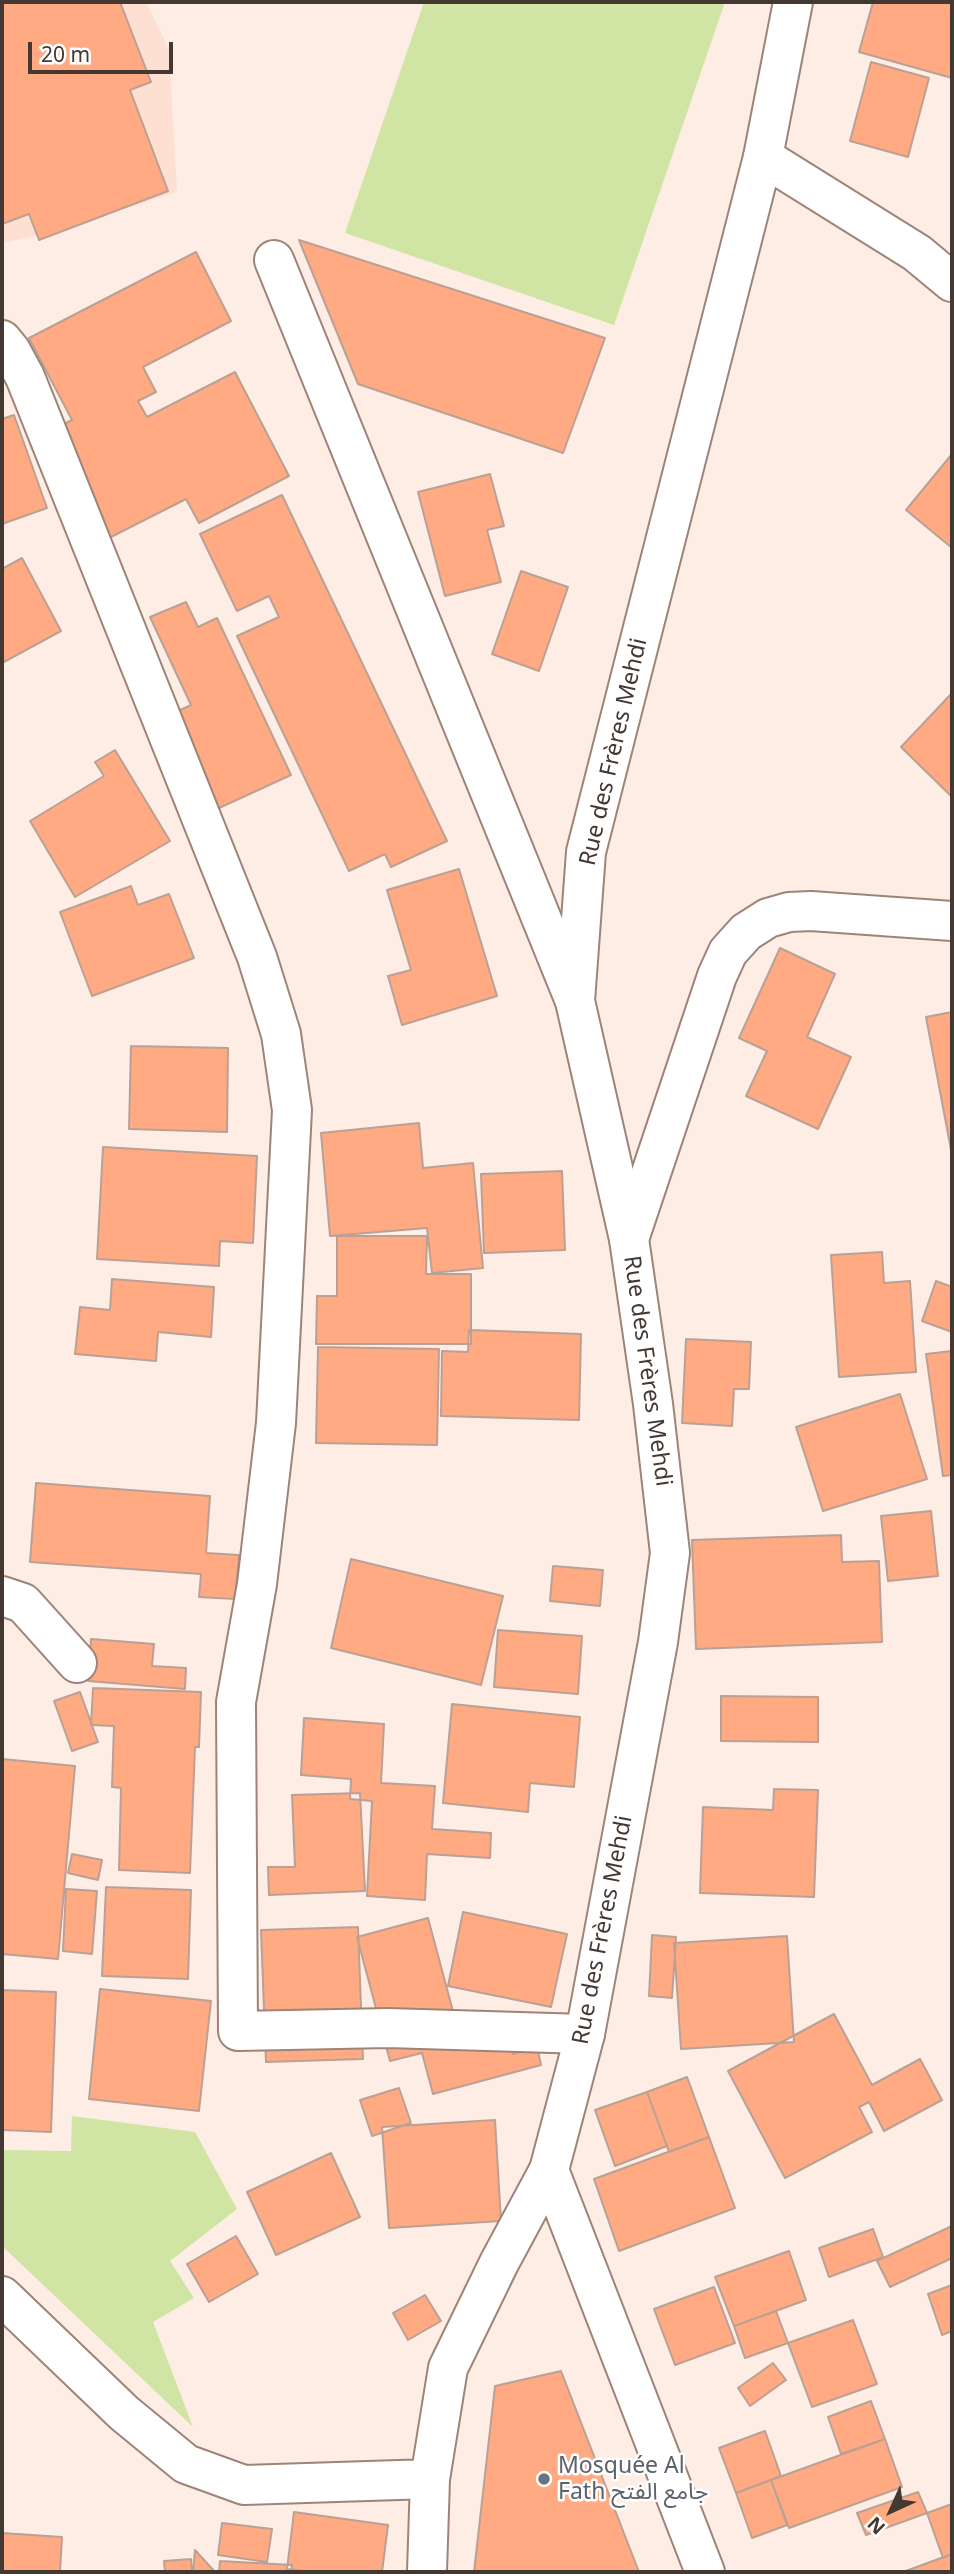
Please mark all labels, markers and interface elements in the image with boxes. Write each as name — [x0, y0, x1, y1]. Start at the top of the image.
scale bar — [32, 28, 177, 72]
text: 20 m — [41, 40, 90, 68]
street label: Rue des Frères Mehdi — [574, 636, 654, 868]
street label: Rue des Frères Mehdi — [617, 1254, 677, 1488]
street label: Rue des Frères Mehdi — [567, 1813, 639, 2047]
place label: Mosquée Al Fath جامع الفتح — [558, 2452, 708, 2506]
marker: Mosquée Al Fath جامع الفتح — [536, 2471, 552, 2487]
north arrow — [856, 2476, 926, 2546]
text: N — [862, 2511, 891, 2541]

